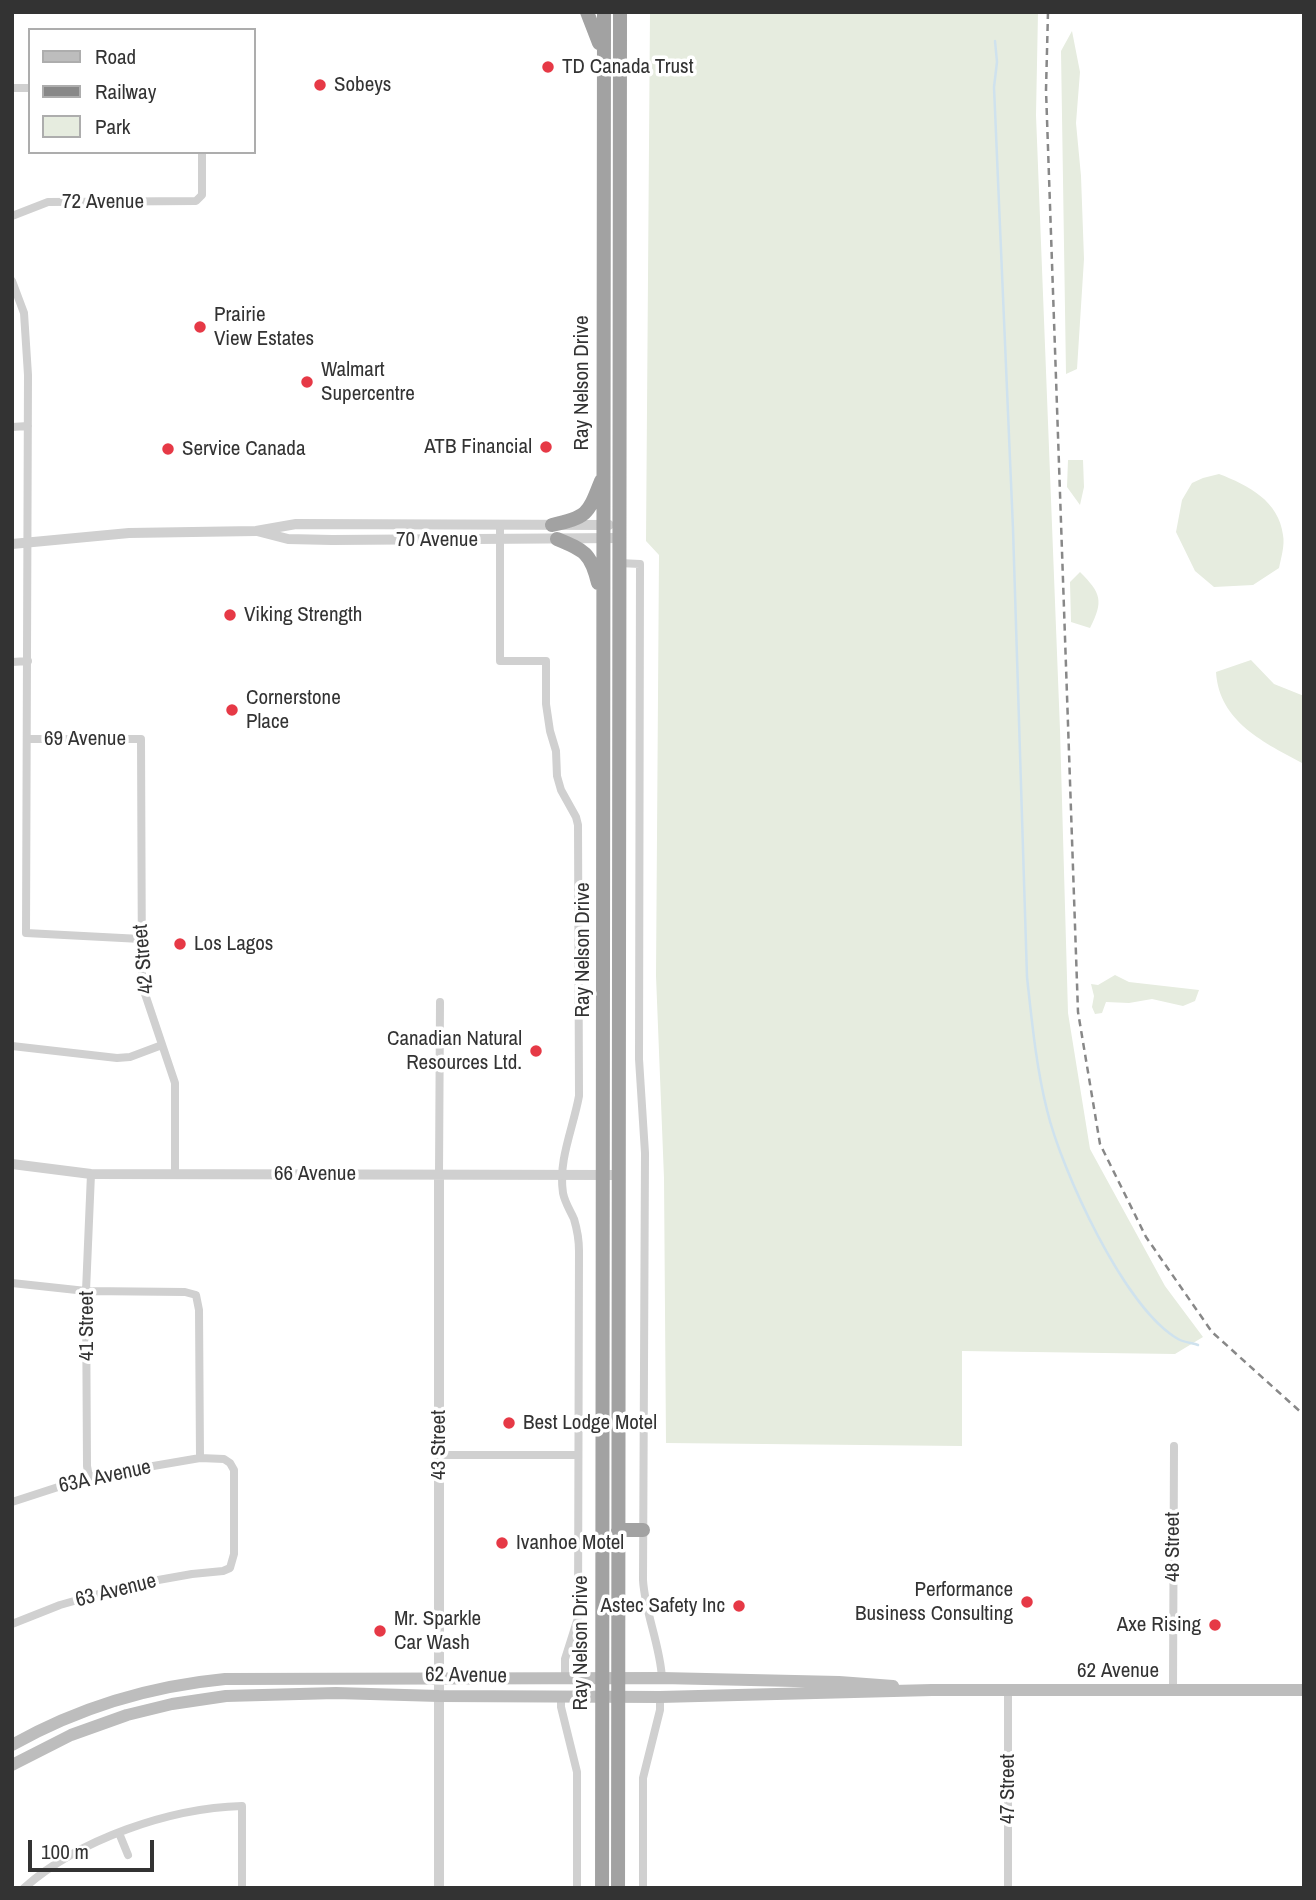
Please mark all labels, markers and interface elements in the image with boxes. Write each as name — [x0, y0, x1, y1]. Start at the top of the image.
legend — [28, 28, 256, 154]
text: Road — [95, 42, 136, 71]
place label: TD Canada Trust — [562, 54, 693, 80]
marker: TD Canada Trust — [540, 59, 556, 75]
place label: Sobeys — [334, 72, 391, 98]
text: Railway — [95, 77, 156, 106]
marker: Sobeys — [312, 77, 328, 93]
text: Park — [95, 112, 130, 141]
street label: 72 Avenue — [62, 189, 144, 215]
place label: Prairie View Estates — [214, 302, 314, 352]
street label: Ray Nelson Drive — [569, 316, 595, 450]
marker: Prairie View Estates — [192, 319, 208, 335]
place label: Walmart Supercentre — [321, 357, 415, 407]
marker: Walmart Supercentre — [299, 374, 315, 390]
place label: ATB Financial — [424, 434, 532, 460]
place label: Service Canada — [182, 436, 305, 462]
marker: ATB Financial — [538, 439, 554, 455]
marker: Service Canada — [160, 441, 176, 457]
street label: 70 Avenue — [396, 527, 478, 553]
place label: Viking Strength — [244, 602, 362, 628]
marker: Viking Strength — [222, 607, 238, 623]
place label: Cornerstone Place — [246, 685, 341, 735]
marker: Cornerstone Place — [224, 702, 240, 718]
street label: 69 Avenue — [44, 726, 126, 752]
street label: Ray Nelson Drive — [570, 883, 596, 1017]
street label: 42 Street — [128, 923, 160, 995]
place label: Los Lagos — [194, 931, 273, 957]
marker: Los Lagos — [172, 936, 188, 952]
place label: Canadian Natural Resources Ltd. — [387, 1026, 522, 1076]
marker: Canadian Natural Resources Ltd. — [528, 1043, 544, 1059]
street label: 66 Avenue — [274, 1161, 356, 1187]
street label: 41 Street — [74, 1291, 100, 1361]
street label: 43 Street — [426, 1410, 452, 1480]
place label: Best Lodge Motel — [523, 1410, 657, 1436]
marker: Best Lodge Motel — [501, 1415, 517, 1431]
street label: 63A Avenue — [57, 1455, 153, 1499]
street label: 48 Street — [1160, 1512, 1186, 1582]
place label: Ivanhoe Motel — [516, 1530, 624, 1556]
marker: Ivanhoe Motel — [494, 1535, 510, 1551]
street label: 63 Avenue — [73, 1569, 159, 1613]
street label: Ray Nelson Drive — [568, 1576, 594, 1710]
place label: Performance Business Consulting — [855, 1577, 1013, 1627]
place label: Astec Safety Inc — [601, 1593, 725, 1619]
marker: Performance Business Consulting — [1019, 1594, 1035, 1610]
marker: Astec Safety Inc — [731, 1598, 747, 1614]
place label: Mr. Sparkle Car Wash — [394, 1606, 481, 1656]
place label: Axe Rising — [1117, 1612, 1201, 1638]
marker: Axe Rising — [1207, 1617, 1223, 1633]
marker: Mr. Sparkle Car Wash — [372, 1623, 388, 1639]
street label: 62 Avenue — [1077, 1658, 1159, 1684]
street label: 62 Avenue — [425, 1663, 507, 1689]
street label: 47 Street — [995, 1754, 1021, 1824]
scale bar — [32, 1826, 158, 1870]
text: 100 m — [41, 1837, 89, 1866]

